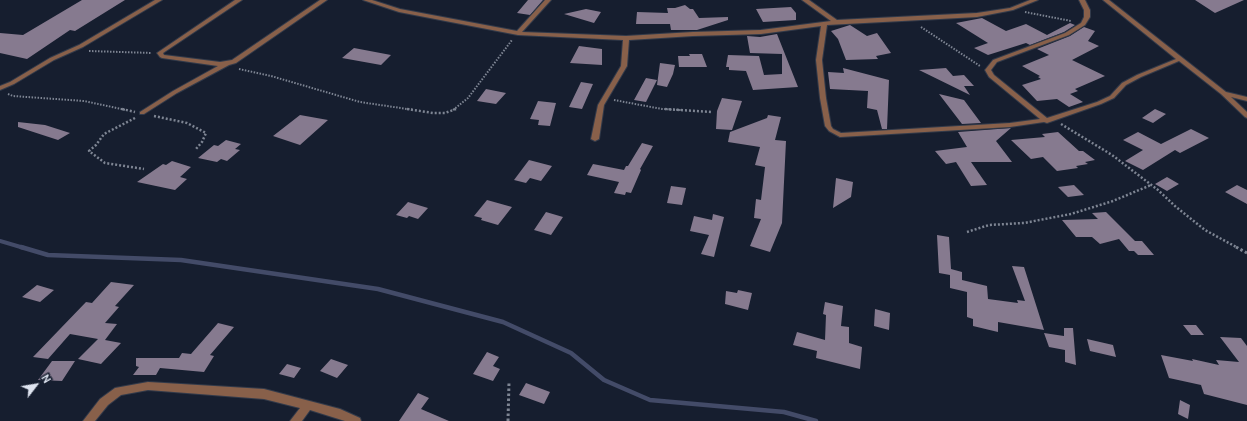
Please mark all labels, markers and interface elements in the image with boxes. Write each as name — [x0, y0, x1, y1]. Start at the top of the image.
north arrow — [16, 365, 56, 405]
text: N — [38, 372, 54, 386]

